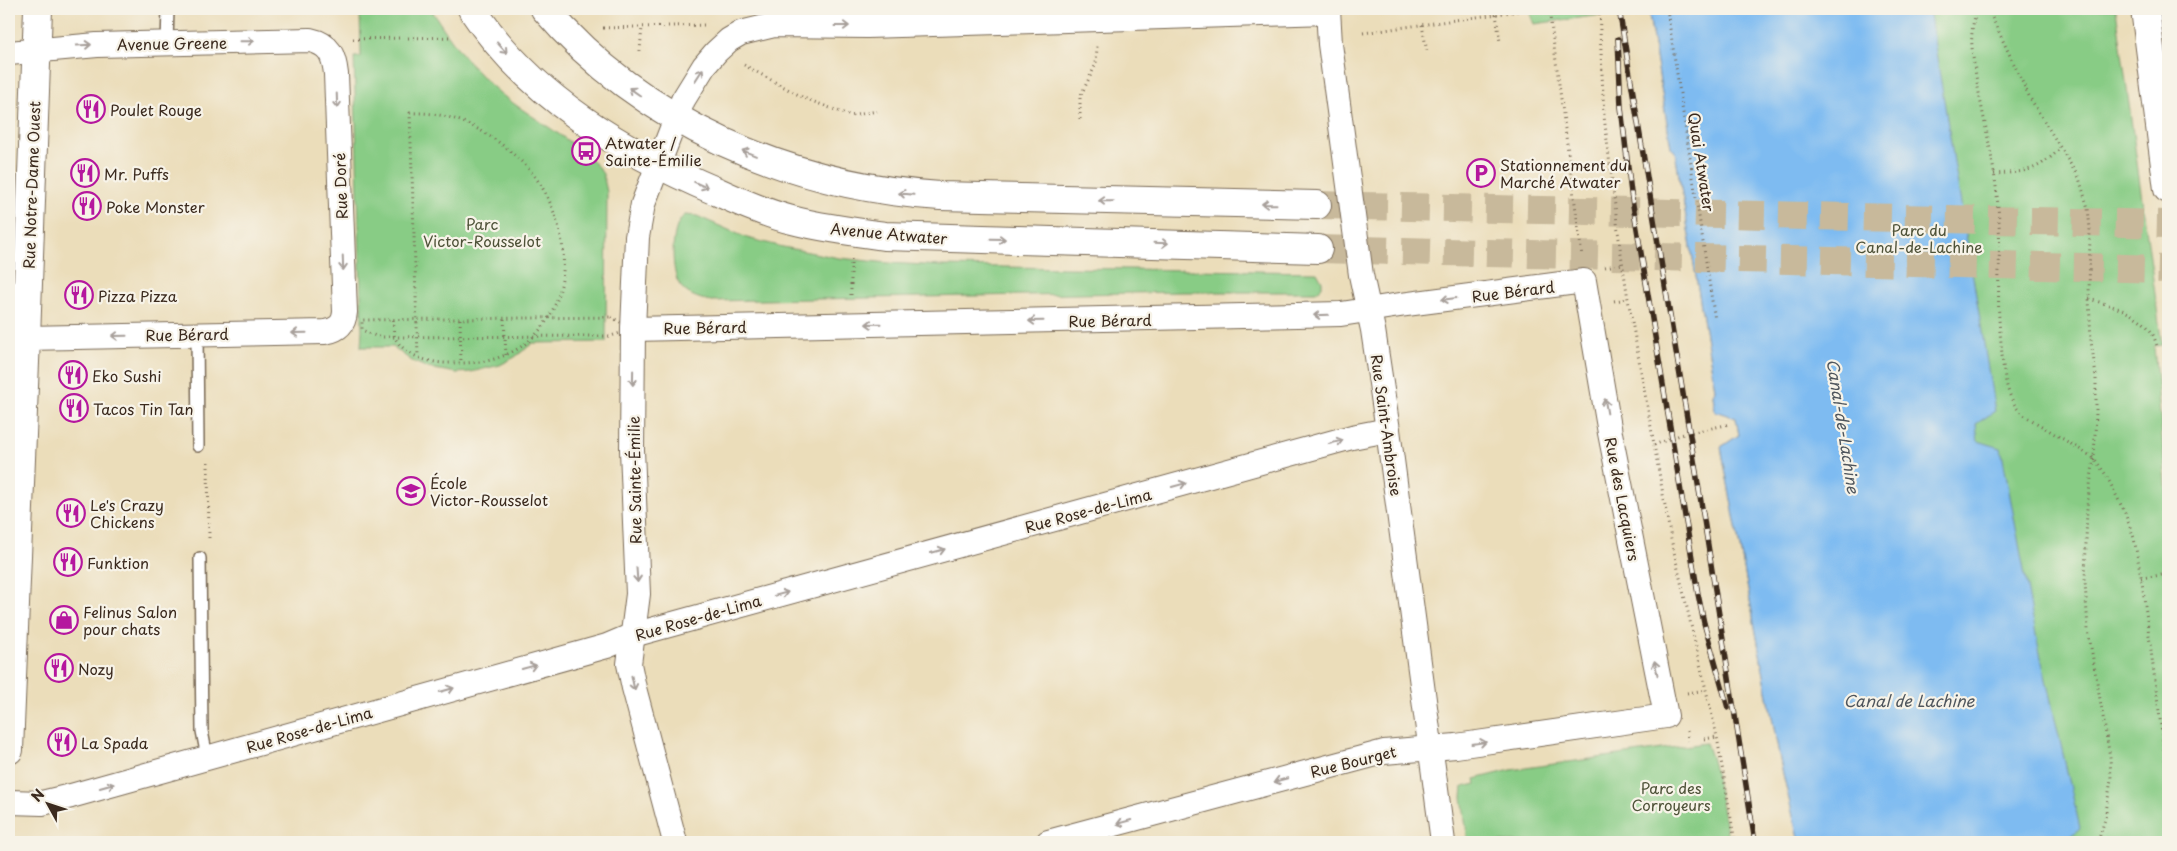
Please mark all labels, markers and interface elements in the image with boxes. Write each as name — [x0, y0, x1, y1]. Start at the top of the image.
one-way arrow — [834, 21, 850, 31]
street label: Avenue Greene — [117, 31, 227, 55]
one-way arrow — [238, 36, 255, 46]
one-way arrow — [76, 41, 92, 50]
one-way arrow — [496, 41, 508, 54]
one-way arrow — [694, 68, 704, 82]
one-way arrow — [629, 86, 642, 97]
one-way arrow — [332, 92, 342, 108]
restaurant icon: Poulet Rouge — [76, 94, 106, 124]
place label: Poulet Rouge — [110, 98, 202, 121]
street label: Rue Notre-Dame Ouest — [17, 101, 45, 269]
street label: Quai Atwater — [1683, 111, 1721, 213]
place label: Atwater / Sainte-Émilie — [605, 131, 702, 171]
bus stop icon: Atwater / Sainte-Émilie — [571, 136, 601, 166]
one-way arrow — [742, 148, 757, 157]
street label: Rue Doré — [327, 152, 353, 220]
place label: Stationnement du Marché Atwater — [1500, 153, 1628, 193]
restaurant icon: Mr. Puffs — [70, 158, 100, 188]
parking icon: Stationnement du Marché Atwater — [1466, 158, 1496, 188]
place label: Mr. Puffs — [104, 162, 169, 185]
one-way arrow — [693, 181, 708, 191]
one-way arrow — [898, 189, 914, 199]
restaurant icon: Poke Monster — [72, 191, 102, 221]
place label: Poke Monster — [106, 195, 205, 218]
one-way arrow — [1099, 196, 1115, 206]
one-way arrow — [1261, 199, 1278, 209]
park label: Parc Victor-Rousselot — [423, 212, 541, 252]
street label: Avenue Atwater — [830, 216, 948, 250]
park label: Parc du Canal-de-Lachine — [1855, 218, 1983, 258]
one-way arrow — [990, 234, 1006, 244]
one-way arrow — [1152, 239, 1168, 248]
one-way arrow — [338, 254, 348, 271]
street label: Rue Bérard — [1470, 275, 1556, 307]
restaurant icon: Pizza Pizza — [64, 280, 94, 310]
place label: Pizza Pizza — [98, 284, 178, 307]
one-way arrow — [1441, 294, 1457, 304]
street label: Rue Bérard — [1068, 308, 1152, 332]
one-way arrow — [1313, 310, 1329, 320]
street label: Rue Bérard — [663, 315, 747, 339]
one-way arrow — [1028, 317, 1044, 326]
one-way arrow — [865, 319, 882, 329]
street label: Rue Bérard — [145, 322, 229, 346]
one-way arrow — [291, 328, 307, 337]
one-way arrow — [111, 331, 128, 341]
street label: Rue Saint-Ambroise — [1366, 353, 1408, 497]
water label: Canal-de-Lachine — [1822, 357, 1867, 496]
restaurant icon: Eko Sushi — [58, 360, 88, 390]
place label: Eko Sushi — [92, 364, 161, 387]
one-way arrow — [628, 369, 638, 385]
restaurant icon: Tacos Tin Tan — [59, 393, 89, 423]
place label: Tacos Tin Tan — [93, 397, 194, 420]
one-way arrow — [1600, 398, 1610, 414]
street label: Rue Sainte-Émilie — [621, 416, 647, 544]
street label: Rue des Lacquiers — [1600, 435, 1646, 563]
one-way arrow — [1327, 436, 1343, 446]
place label: École Victor-Rousselot — [430, 471, 548, 511]
school or university icon: École Victor-Rousselot — [396, 476, 426, 506]
one-way arrow — [1171, 480, 1187, 489]
street label: Rue Rose-de-Lima — [1022, 482, 1154, 538]
place label: Le's Crazy Chickens — [90, 493, 164, 533]
restaurant icon: Le's Crazy Chickens — [56, 498, 86, 528]
one-way arrow — [930, 546, 946, 556]
restaurant icon: Funktion — [53, 547, 83, 577]
place label: Funktion — [87, 551, 149, 574]
one-way arrow — [632, 567, 642, 583]
street label: Rue Rose-de-Lima — [632, 588, 764, 646]
one-way arrow — [773, 589, 789, 598]
place label: Felinus Salon pour chats — [83, 600, 177, 640]
shop icon: Felinus Salon pour chats — [49, 605, 79, 635]
restaurant icon: Nozy — [44, 653, 74, 683]
place label: Nozy — [78, 657, 114, 680]
one-way arrow — [1651, 661, 1660, 677]
one-way arrow — [521, 662, 537, 672]
one-way arrow — [629, 675, 638, 691]
one-way arrow — [438, 685, 454, 694]
water label: Canal de Lachine — [1843, 688, 1976, 712]
street label: Rue Rose-de-Lima — [243, 700, 375, 758]
restaurant icon: La Spada — [47, 727, 77, 757]
place label: La Spada — [81, 731, 149, 754]
one-way arrow — [1471, 738, 1487, 748]
street label: Rue Bourget — [1308, 739, 1398, 783]
one-way arrow — [1273, 775, 1289, 785]
park label: Parc des Corroyeurs — [1631, 776, 1711, 816]
north arrow — [22, 778, 72, 828]
one-way arrow — [98, 781, 114, 791]
text: N — [26, 784, 49, 806]
one-way arrow — [1116, 817, 1132, 827]

